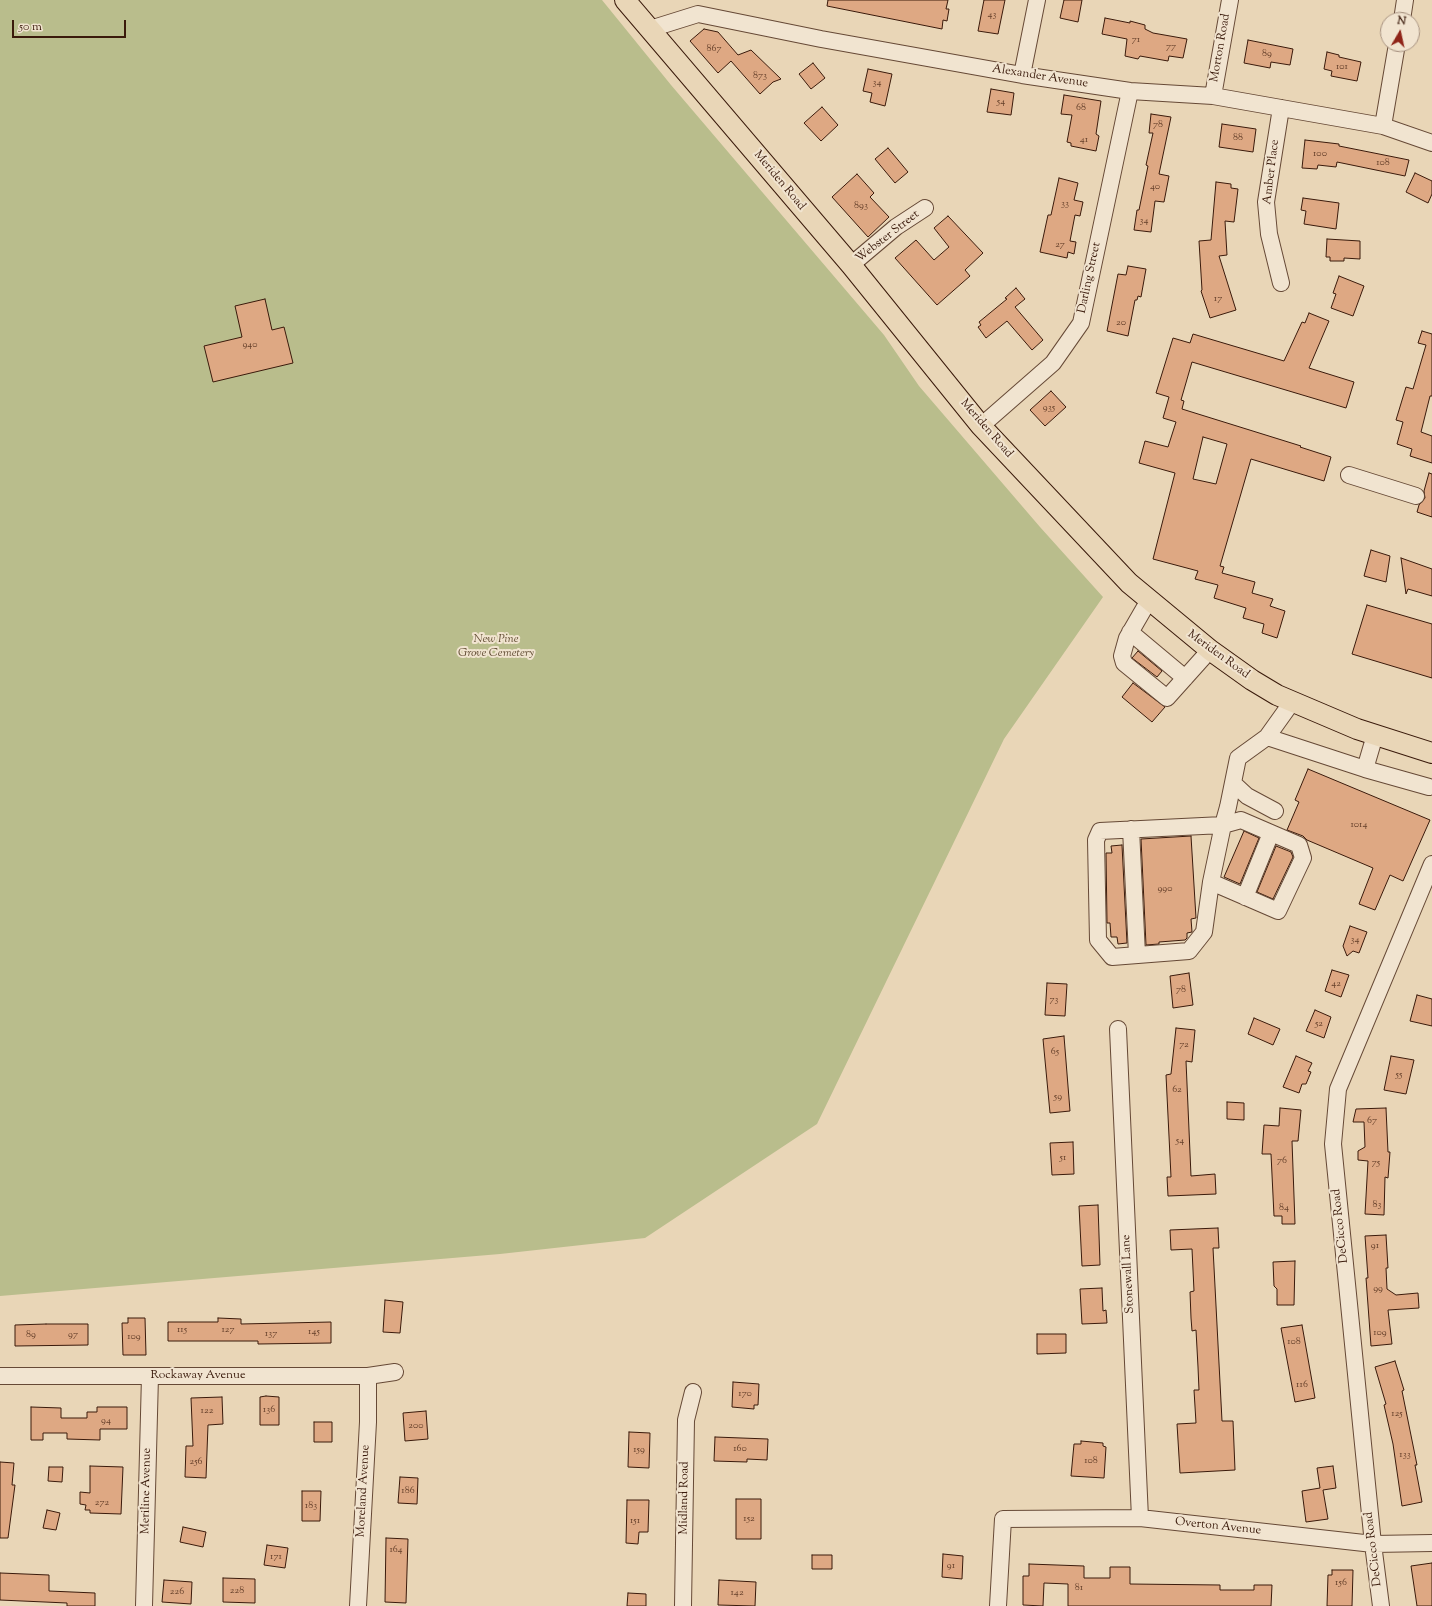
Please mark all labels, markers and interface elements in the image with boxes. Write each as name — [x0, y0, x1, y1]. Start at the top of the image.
house number: 43 — [987, 9, 997, 21]
scale bar — [14, 12, 128, 38]
north arrow — [1380, 12, 1420, 52]
street label: Morton Road — [1208, 13, 1234, 83]
text: N — [1396, 13, 1407, 30]
text: 50 m — [19, 18, 42, 36]
house number: 71 — [1132, 34, 1140, 46]
house number: 77 — [1166, 41, 1176, 53]
house number: 867 — [707, 43, 721, 55]
house number: 89 — [1262, 48, 1272, 60]
house number: 101 — [1336, 61, 1348, 73]
street label: Alexander Avenue — [991, 62, 1089, 92]
house number: 873 — [753, 70, 767, 82]
house number: 34 — [872, 77, 882, 89]
house number: 54 — [997, 96, 1005, 108]
house number: 68 — [1076, 102, 1086, 114]
house number: 78 — [1153, 119, 1163, 131]
house number: 88 — [1233, 132, 1243, 144]
house number: 41 — [1080, 134, 1088, 146]
street label: Amber Place — [1261, 139, 1283, 205]
street label: Meriden Road — [750, 148, 808, 214]
house number: 100 — [1313, 148, 1327, 160]
house number: 108 — [1376, 157, 1390, 169]
house number: 40 — [1150, 181, 1160, 193]
house number: 33 — [1061, 198, 1069, 210]
house number: 893 — [854, 200, 868, 212]
street label: Webster Street — [853, 208, 923, 266]
house number: 34 — [1139, 215, 1149, 227]
house number: 27 — [1055, 239, 1065, 251]
street label: Darling Street — [1075, 241, 1105, 315]
house number: 17 — [1214, 293, 1222, 305]
house number: 20 — [1116, 317, 1126, 329]
house number: 940 — [242, 339, 258, 351]
street label: Meriden Road — [957, 397, 1015, 461]
house number: 935 — [1043, 402, 1055, 414]
street label: Meriden Road — [1184, 628, 1252, 682]
park label: New Pine Grove Cemetery — [458, 633, 534, 661]
house number: 1014 — [1351, 819, 1367, 831]
house number: 990 — [1157, 883, 1173, 895]
house number: 34 — [1350, 934, 1360, 946]
house number: 42 — [1331, 978, 1341, 990]
house number: 78 — [1176, 984, 1186, 996]
house number: 73 — [1049, 994, 1059, 1006]
house number: 52 — [1315, 1018, 1323, 1030]
house number: 72 — [1179, 1039, 1189, 1051]
house number: 65 — [1051, 1046, 1059, 1058]
house number: 55 — [1396, 1069, 1402, 1081]
house number: 62 — [1172, 1084, 1182, 1096]
house number: 59 — [1054, 1091, 1062, 1103]
house number: 67 — [1367, 1115, 1377, 1127]
house number: 54 — [1176, 1135, 1184, 1147]
house number: 51 — [1060, 1152, 1066, 1164]
house number: 76 — [1277, 1155, 1287, 1167]
house number: 75 — [1372, 1157, 1380, 1169]
street label: DeCicco Road — [1330, 1188, 1352, 1264]
house number: 83 — [1372, 1199, 1382, 1211]
house number: 84 — [1279, 1202, 1289, 1214]
street label: Stonewall Lane — [1120, 1234, 1138, 1314]
house number: 91 — [1371, 1240, 1379, 1252]
house number: 99 — [1373, 1283, 1383, 1295]
house number: 115 — [177, 1324, 187, 1336]
house number: 127 — [221, 1324, 235, 1336]
house number: 145 — [308, 1326, 320, 1338]
house number: 109 — [1373, 1327, 1387, 1339]
house number: 137 — [265, 1328, 277, 1340]
house number: 89 — [26, 1329, 36, 1341]
house number: 97 — [68, 1329, 78, 1341]
house number: 109 — [127, 1331, 141, 1343]
house number: 108 — [1287, 1336, 1301, 1348]
street label: Rockaway Avenue — [150, 1369, 246, 1383]
house number: 116 — [1296, 1379, 1308, 1391]
house number: 170 — [738, 1388, 752, 1400]
house number: 136 — [263, 1404, 275, 1416]
house number: 122 — [201, 1405, 213, 1417]
house number: 125 — [1391, 1408, 1403, 1420]
house number: 94 — [101, 1415, 111, 1427]
house number: 200 — [408, 1420, 424, 1432]
house number: 160 — [733, 1443, 747, 1455]
street label: Moreland Avenue — [354, 1444, 374, 1538]
house number: 159 — [633, 1444, 645, 1456]
street label: Meriline Avenue — [139, 1448, 155, 1534]
house number: 133 — [1399, 1449, 1411, 1461]
house number: 108 — [1084, 1455, 1098, 1467]
house number: 256 — [189, 1456, 203, 1468]
street label: Midland Road — [677, 1461, 693, 1535]
house number: 186 — [401, 1485, 415, 1497]
house number: 272 — [95, 1497, 109, 1509]
house number: 183 — [305, 1500, 317, 1512]
street label: DeCicco Road — [1362, 1511, 1386, 1587]
house number: 152 — [743, 1513, 755, 1525]
house number: 151 — [630, 1515, 640, 1527]
street label: Overton Avenue — [1174, 1515, 1262, 1539]
house number: 164 — [389, 1544, 403, 1556]
house number: 171 — [270, 1551, 282, 1563]
house number: 91 — [947, 1560, 955, 1572]
house number: 156 — [1335, 1577, 1347, 1589]
house number: 81 — [1075, 1582, 1083, 1594]
house number: 228 — [230, 1585, 244, 1597]
house number: 226 — [170, 1586, 184, 1598]
house number: 142 — [730, 1587, 744, 1599]

